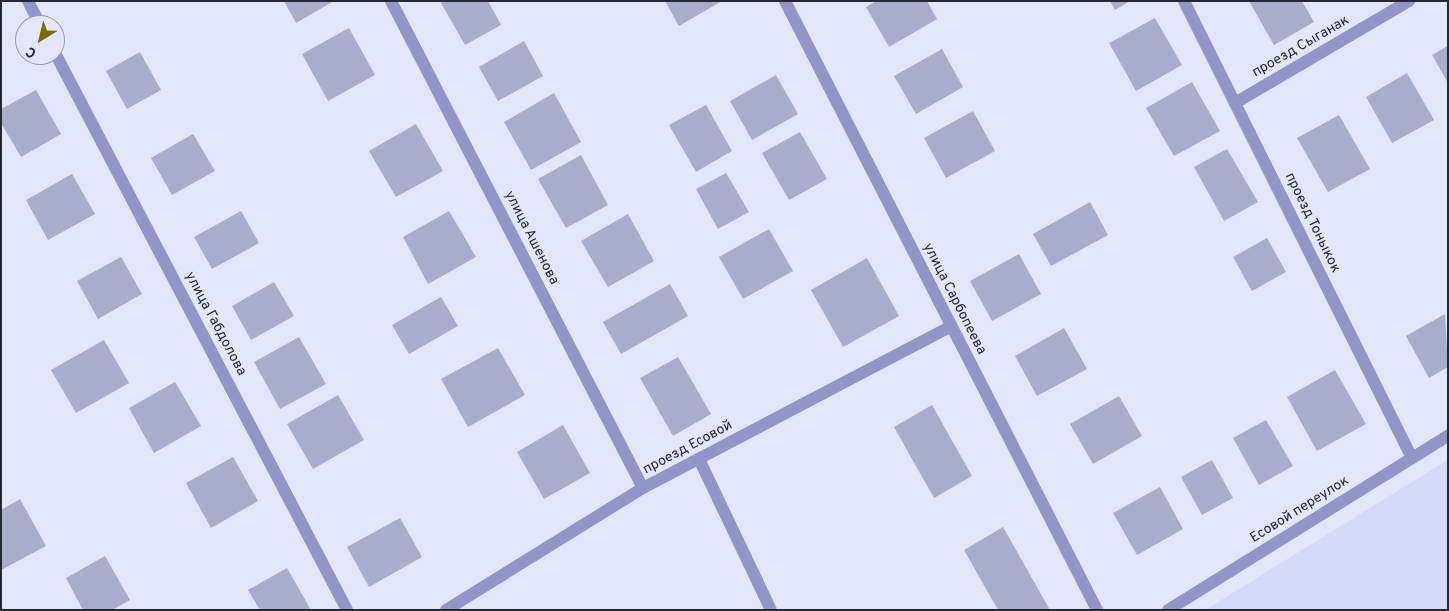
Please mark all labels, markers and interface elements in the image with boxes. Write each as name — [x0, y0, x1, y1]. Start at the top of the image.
street label: проезд Сыганак — [1250, 12, 1352, 82]
north arrow — [15, 15, 65, 65]
text: С — [23, 42, 40, 61]
street label: проезд Тоныкок — [1280, 170, 1344, 276]
street label: улица Ашенова — [500, 188, 562, 288]
street label: улица Сарбопеева — [919, 241, 989, 357]
street label: улица Габдолова — [181, 269, 249, 379]
street label: проезд Есовой — [640, 417, 736, 479]
street label: Есовой переулок — [1248, 473, 1352, 547]

